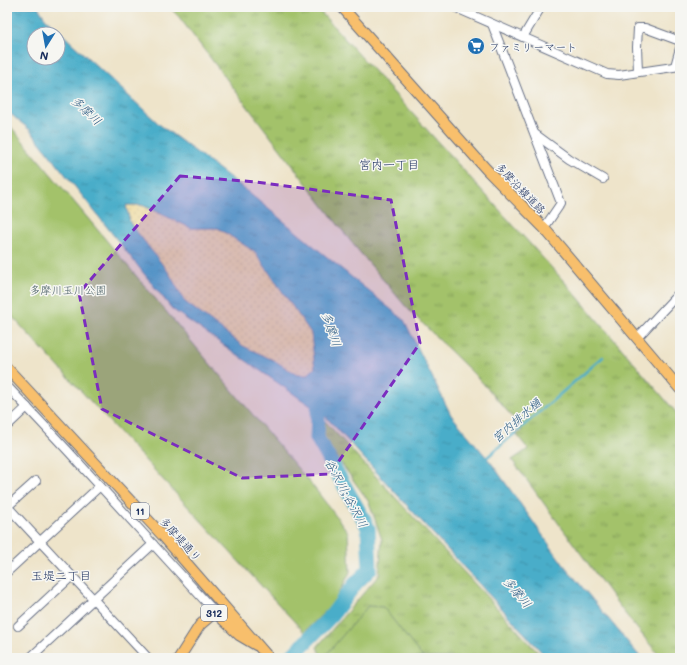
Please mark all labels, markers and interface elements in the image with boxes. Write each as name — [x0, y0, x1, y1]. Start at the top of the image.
north arrow — [26, 26, 66, 66]
supermarket icon: ファミリーマート — [466, 36, 486, 56]
place label: ファミリーマート — [489, 39, 577, 54]
text: N — [38, 48, 50, 64]
water label: 多摩川 — [68, 92, 106, 128]
district label: 宮内一丁目 — [359, 156, 419, 172]
street label: 多摩沿線道路 — [493, 159, 549, 217]
park label: 多摩川玉川公園 — [30, 282, 107, 297]
water label: 多摩川 — [319, 309, 345, 349]
water label: 宮内排水樋 — [488, 394, 545, 446]
water label: 谷沢川;谷沢川 — [322, 456, 372, 530]
road number: 11 — [131, 503, 149, 519]
street label: 多摩堤通り — [157, 514, 205, 564]
district label: 玉堤二丁目 — [31, 567, 91, 583]
water label: 多摩川 — [500, 573, 536, 611]
road number: 312 — [201, 605, 227, 621]

